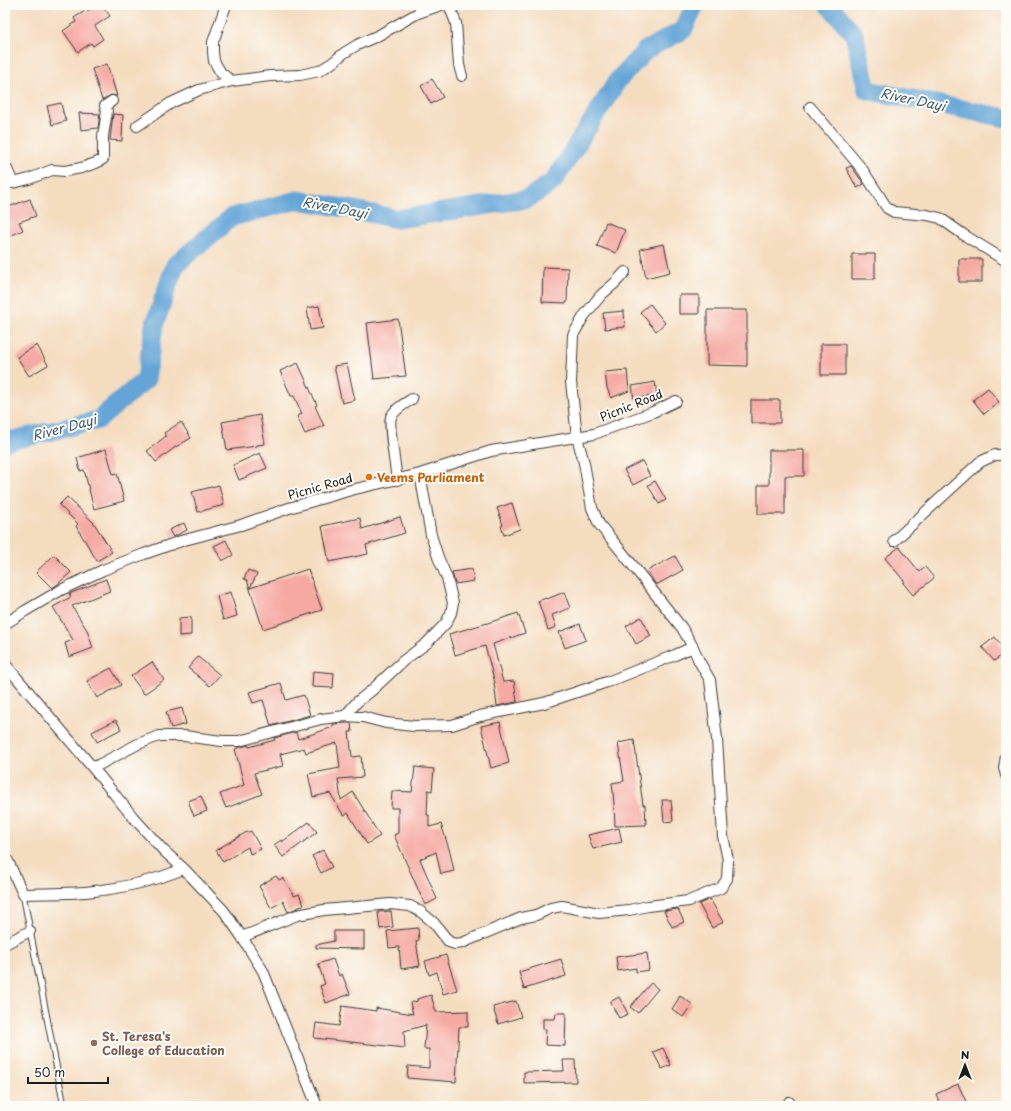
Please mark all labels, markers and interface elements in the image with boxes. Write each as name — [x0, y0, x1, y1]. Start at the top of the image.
water label: River Dayi — [879, 83, 949, 116]
water label: River Dayi — [301, 191, 371, 223]
street label: Picnic Road — [597, 384, 665, 426]
water label: River Dayi — [30, 409, 100, 445]
street label: Picnic Road — [285, 468, 355, 504]
place label: Veems Parliament — [377, 468, 485, 486]
marker: Veems Parliament — [364, 472, 374, 482]
place label: St. Teresa's College of Education — [102, 1027, 225, 1059]
marker: St. Teresa's College of Education — [89, 1038, 99, 1048]
north arrow — [945, 1045, 985, 1085]
text: N — [961, 1046, 970, 1063]
scale bar — [28, 1059, 108, 1085]
text: 50 m — [34, 1063, 65, 1081]

